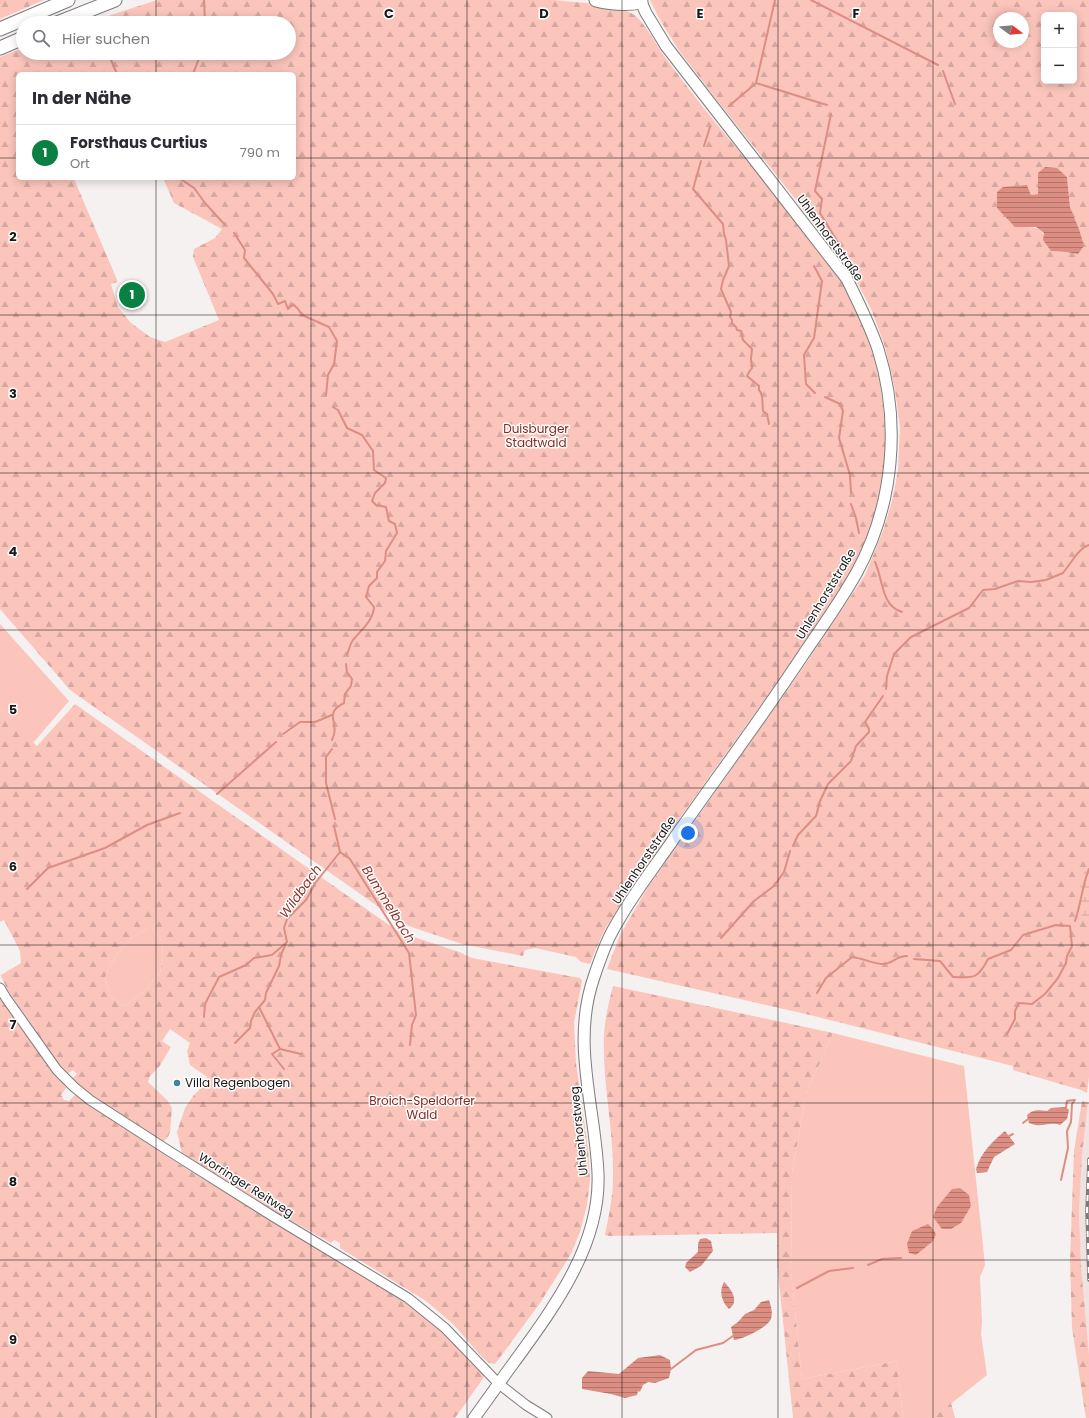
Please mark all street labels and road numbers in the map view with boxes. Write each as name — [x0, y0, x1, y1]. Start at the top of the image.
street label: Uhlenhorststraße — [793, 191, 868, 284]
street label: Uhlenhorststraße — [792, 545, 859, 642]
street label: Uhlenhorststraße — [608, 812, 679, 907]
street label: Uhlenhorstweg — [565, 1086, 592, 1177]
street label: Worringer Reitweg — [195, 1148, 297, 1221]

